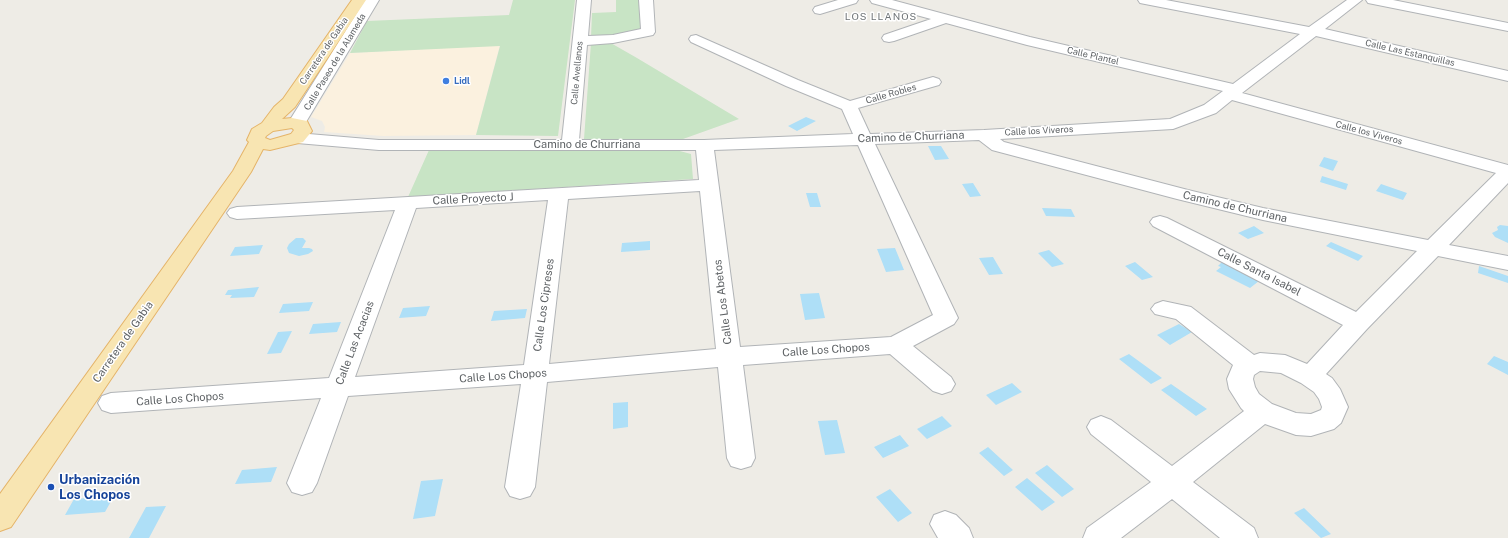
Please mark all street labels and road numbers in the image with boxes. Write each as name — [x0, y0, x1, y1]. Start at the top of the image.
street label: Calle Paseo de la Alameda — [302, 12, 368, 112]
street label: Carretera de Gabia — [298, 15, 350, 87]
street label: Calle Las Estanquillas — [1364, 37, 1456, 69]
street label: Calle Avellanos — [569, 41, 585, 105]
street label: Calle Plantel — [1066, 45, 1120, 67]
street label: Calle Robles — [865, 82, 917, 106]
street label: Calle los Viveros — [1334, 119, 1404, 147]
street label: Calle los Viveros — [1004, 124, 1074, 138]
street label: Camino de Churriana — [857, 129, 965, 145]
street label: Camino de Churriana — [534, 138, 640, 152]
street label: Camino de Churriana — [1181, 189, 1289, 225]
street label: Calle Proyecto J — [432, 190, 514, 208]
street label: Calle Santa Isabel — [1215, 245, 1303, 299]
street label: Calle Los Cipreses — [531, 258, 557, 352]
street label: Calle Los Abetos — [711, 259, 735, 345]
street label: Carretera de Gabia — [90, 299, 156, 385]
street label: Calle Las Acacias — [333, 299, 377, 387]
street label: Calle Los Chopos — [782, 340, 870, 360]
street label: Calle Los Chopos — [459, 366, 547, 386]
street label: Calle Los Chopos — [136, 389, 224, 409]

